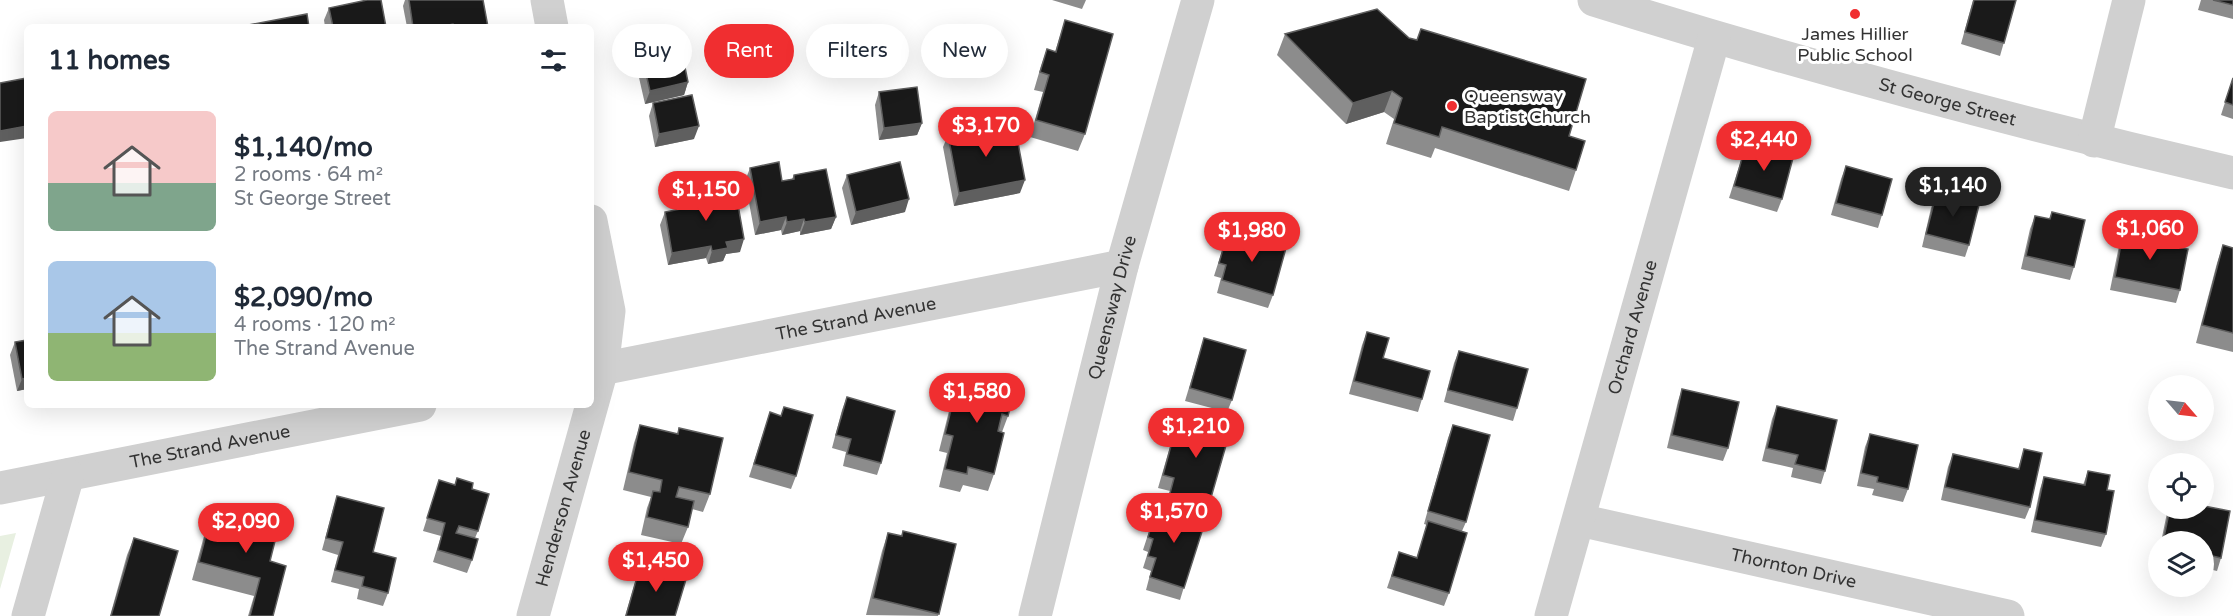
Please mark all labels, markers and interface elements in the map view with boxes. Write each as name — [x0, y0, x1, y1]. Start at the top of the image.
marker: James Hillier Public School — [1848, 7, 1862, 21]
place label: James Hillier Public School — [1797, 23, 1913, 66]
chip: Buy — [612, 24, 692, 78]
chip: Rent — [704, 24, 794, 78]
chip: Filters — [806, 24, 909, 78]
chip: New — [921, 24, 1008, 78]
icon: filters — [537, 44, 570, 77]
text: 11 homes — [48, 45, 170, 76]
street label: St George Street — [1876, 73, 2019, 131]
place label: Queensway Baptist Church — [1464, 85, 1591, 128]
marker: Queensway Baptist Church — [1445, 99, 1459, 113]
pin: $3,170 — [937, 107, 1035, 158]
text: $3,170 — [952, 114, 1020, 138]
pin: $2,440 — [1715, 121, 1813, 172]
text: $2,440 — [1730, 128, 1798, 152]
text: $1,140/mo — [234, 132, 373, 163]
icon: home — [96, 135, 168, 207]
text: 2 rooms · 64 m² — [234, 163, 383, 187]
pin: $1,140 — [1904, 167, 2002, 218]
pin: $1,150 — [657, 171, 755, 222]
text: $1,140 — [1919, 174, 1987, 198]
text: $1,150 — [672, 178, 740, 202]
text: St George Street — [234, 187, 391, 211]
pin: $1,060 — [2101, 210, 2199, 261]
pin: $1,980 — [1203, 212, 1301, 263]
text: $1,060 — [2116, 217, 2184, 241]
text: $1,980 — [1218, 219, 1286, 243]
street label: Queensway Drive — [1083, 233, 1141, 382]
street label: Orchard Avenue — [1603, 257, 1662, 397]
text: $2,090/mo — [234, 282, 373, 313]
icon: home — [96, 285, 168, 357]
street label: The Strand Avenue — [774, 292, 938, 345]
text: 4 rooms · 120 m² — [234, 313, 396, 337]
text: The Strand Avenue — [234, 337, 415, 361]
pin: $1,580 — [928, 373, 1026, 424]
north arrow — [2148, 375, 2214, 441]
map controls — [2148, 375, 2214, 597]
text: $1,580 — [943, 380, 1011, 404]
pin: $1,210 — [1147, 408, 1245, 459]
text: $1,210 — [1162, 415, 1230, 439]
street label: The Strand Avenue — [128, 420, 292, 473]
street label: Henderson Avenue — [531, 427, 596, 589]
button: locate — [2148, 453, 2214, 519]
pin: $1,570 — [1125, 493, 1223, 544]
text: $1,570 — [1140, 500, 1208, 524]
pin: $2,090 — [197, 503, 295, 554]
text: $2,090 — [212, 510, 280, 534]
button: layers — [2148, 531, 2214, 597]
pin: $1,450 — [607, 542, 705, 593]
street label: Thornton Drive — [1729, 543, 1859, 593]
text: $1,450 — [622, 549, 690, 573]

